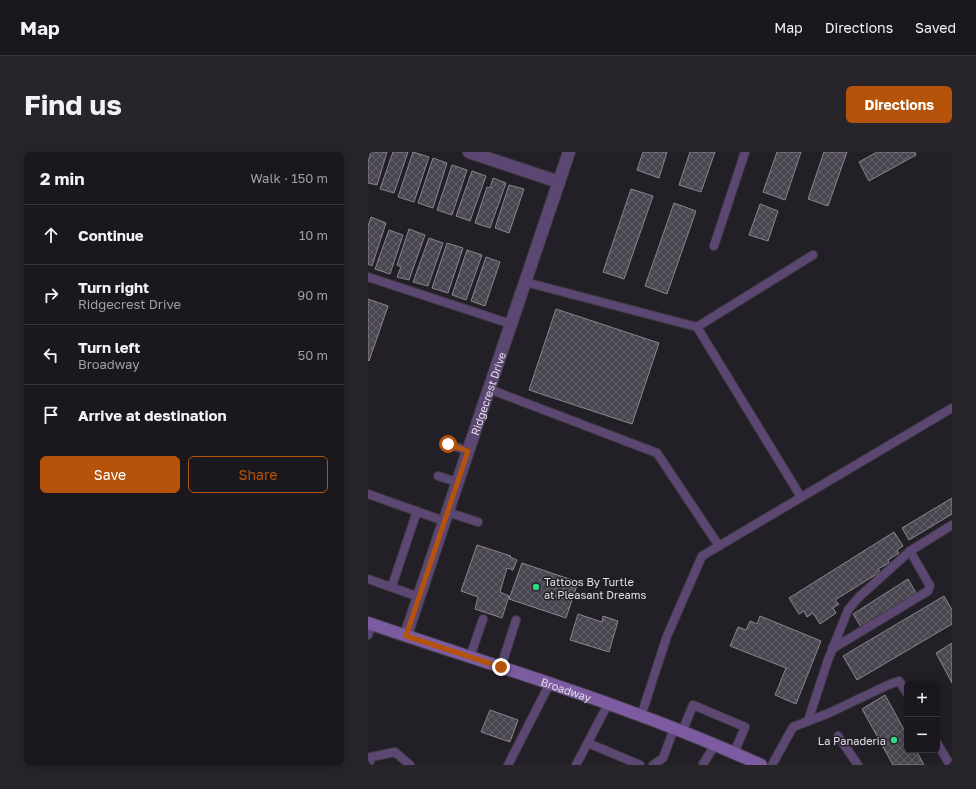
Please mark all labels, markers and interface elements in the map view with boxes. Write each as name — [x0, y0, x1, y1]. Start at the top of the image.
text: Map — [20, 16, 60, 39]
text: Map — [774, 19, 803, 36]
text: Directions — [825, 19, 893, 36]
text: Saved — [915, 19, 956, 36]
button: Directions — [846, 86, 952, 123]
text: Find us — [24, 88, 122, 121]
text: 2 min — [40, 168, 84, 189]
text: Walk · 150 m — [250, 170, 328, 186]
icon: ahead — [40, 224, 62, 246]
text: Continue — [78, 226, 144, 244]
text: 10 m — [299, 227, 328, 243]
text: Turn right — [78, 278, 149, 296]
icon: right — [40, 284, 62, 306]
text: 90 m — [297, 287, 328, 303]
text: Ridgecrest Drive — [78, 296, 181, 312]
text: Turn left — [78, 338, 140, 356]
icon: left — [40, 344, 62, 366]
text: 50 m — [298, 347, 328, 363]
street label: Ridgecrest Drive — [467, 350, 508, 437]
text: Broadway — [78, 356, 139, 372]
icon: arrive — [40, 404, 62, 426]
text: Arrive at destination — [78, 406, 227, 424]
route start — [439, 435, 457, 453]
button: Save — [40, 456, 180, 493]
button: Share — [188, 456, 328, 493]
place label: Tattoos By Turtle at Pleasant Dreams — [544, 575, 647, 601]
marker: Tattoos By Turtle at Pleasant Dreams — [531, 582, 541, 592]
route end — [492, 658, 510, 676]
street label: Broadway — [540, 674, 593, 704]
map controls — [904, 681, 940, 753]
button: + — [904, 681, 940, 717]
button: − — [904, 717, 940, 753]
place label: La Panaderia — [818, 734, 886, 747]
marker: La Panaderia — [889, 735, 899, 745]

